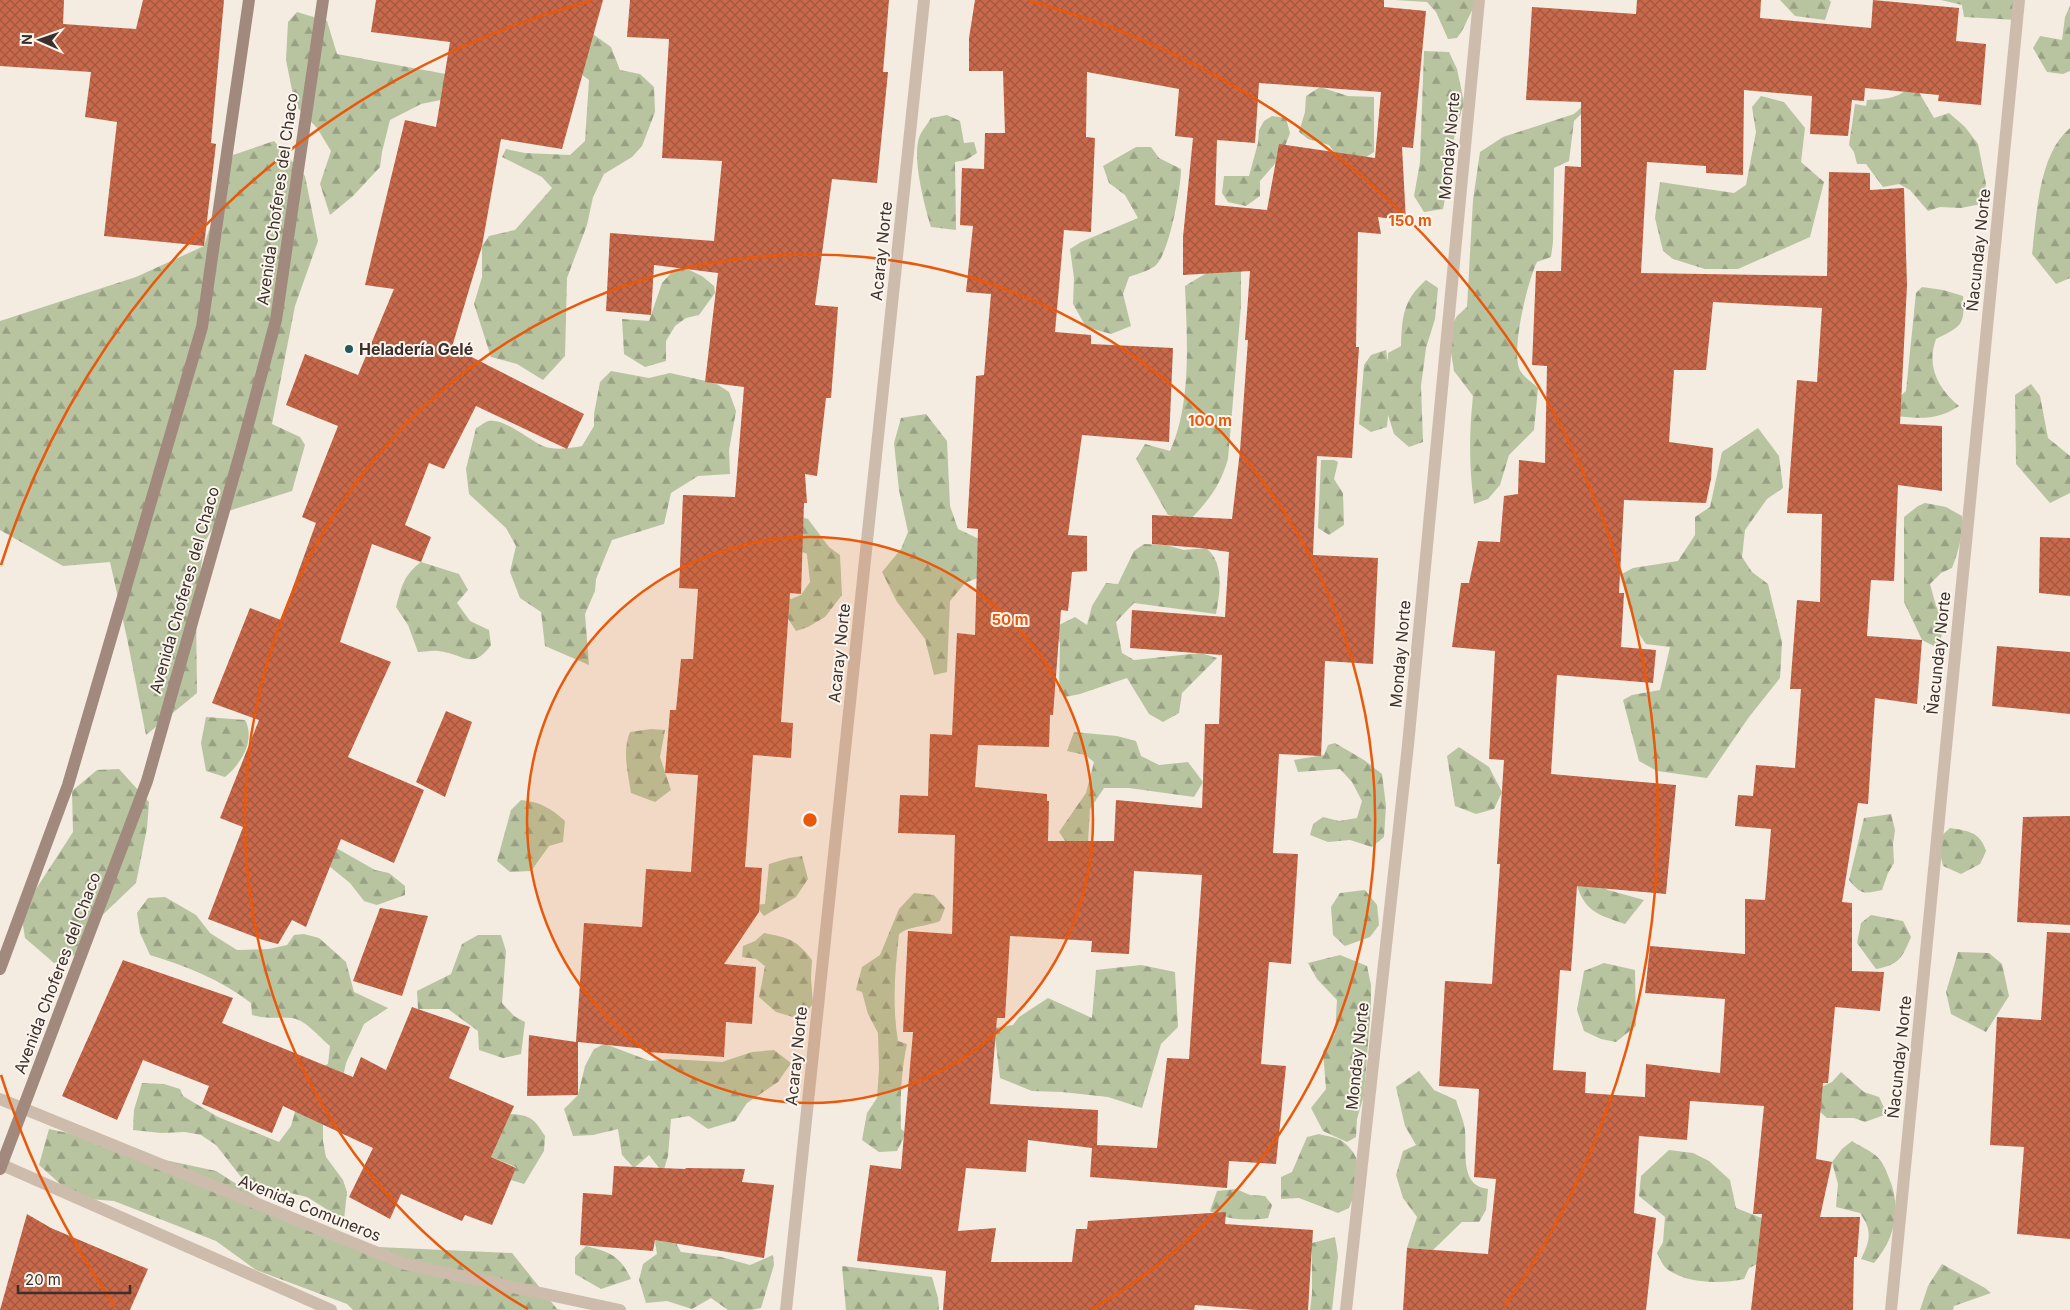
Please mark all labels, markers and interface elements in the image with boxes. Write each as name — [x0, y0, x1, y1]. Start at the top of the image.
north arrow — [15, 15, 65, 65]
text: N — [18, 34, 35, 45]
street label: Avenida Choferes del Chaco — [252, 91, 302, 307]
street label: Monday Norte — [1434, 91, 1464, 201]
street label: Ñacunday Norte — [1962, 188, 1994, 312]
street label: Acaray Norte — [866, 200, 896, 302]
text: 150 m — [1388, 211, 1432, 230]
place label: Heladería Gelé — [359, 339, 473, 359]
marker: Heladería Gelé — [343, 343, 355, 355]
text: 100 m — [1188, 411, 1232, 430]
street label: Avenida Choferes del Chaco — [145, 484, 223, 696]
street label: Ñacunday Norte — [1922, 591, 1954, 715]
street label: Monday Norte — [1385, 599, 1415, 709]
street label: Acaray Norte — [824, 602, 854, 704]
text: 50 m — [992, 610, 1028, 629]
centre of rings — [801, 811, 819, 829]
street label: Avenida Choferes del Chaco — [9, 869, 105, 1077]
street label: Ñacunday Norte — [1883, 995, 1915, 1119]
street label: Monday Norte — [1341, 1001, 1373, 1111]
street label: Acaray Norte — [781, 1005, 811, 1107]
street label: Avenida Comuneros — [236, 1170, 384, 1246]
scale bar — [18, 1262, 130, 1294]
text: 20 m — [25, 1270, 61, 1289]

